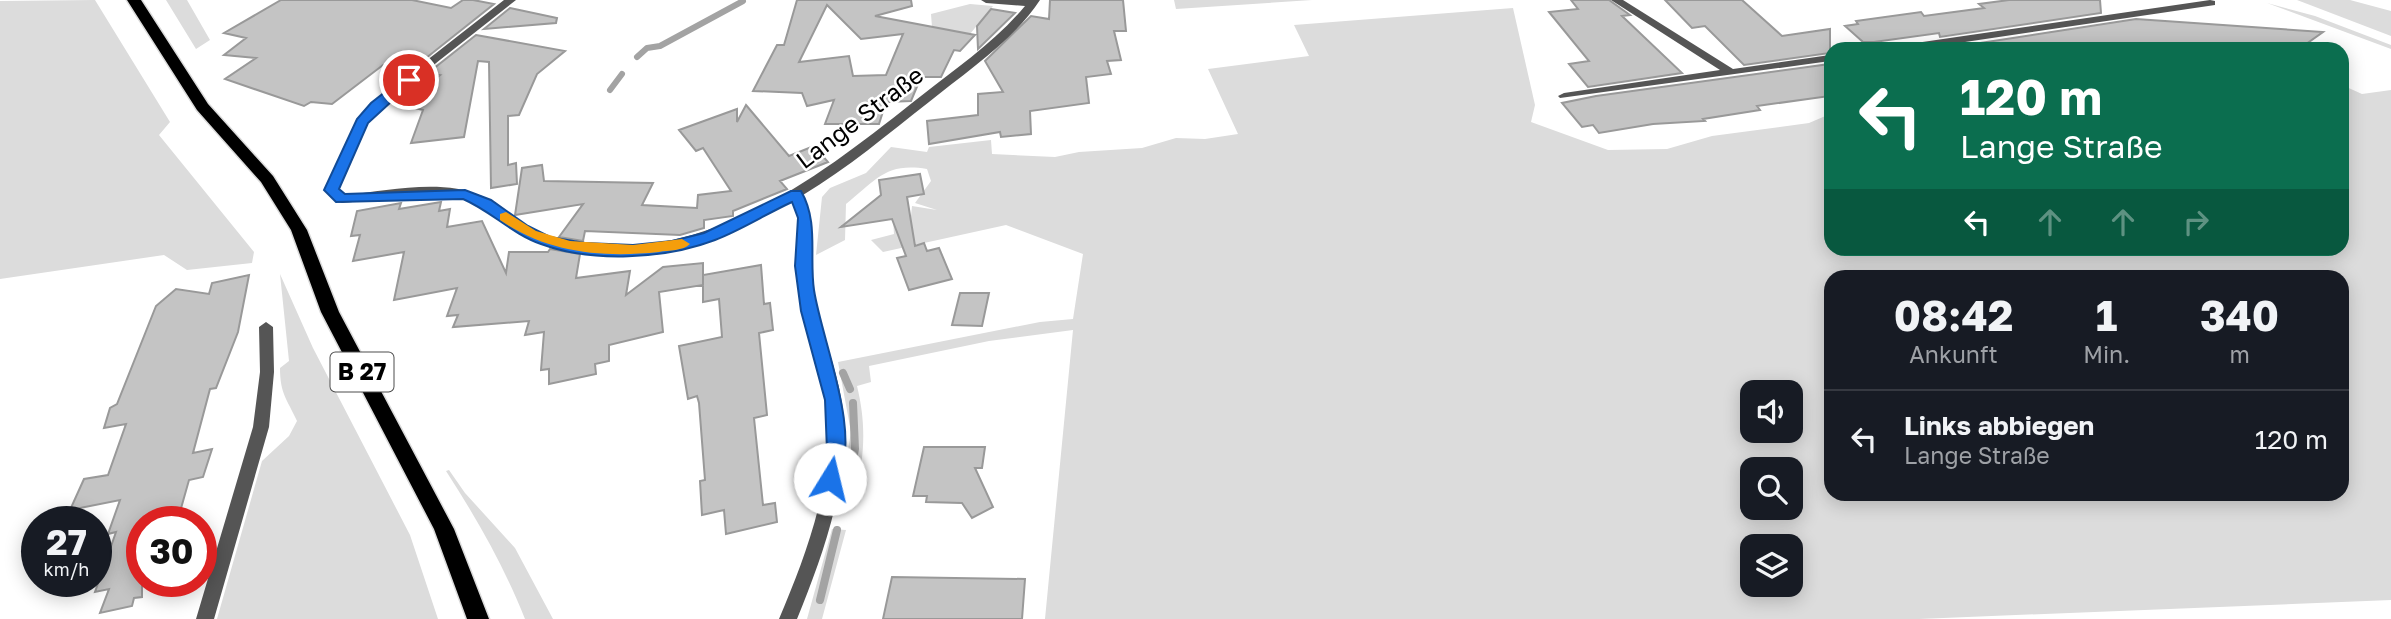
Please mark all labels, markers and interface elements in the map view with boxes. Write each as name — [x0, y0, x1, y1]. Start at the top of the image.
pin — [379, 50, 439, 110]
street label: Lange Straße — [790, 60, 928, 174]
icon: arrive — [390, 61, 428, 99]
text: 120 m — [1960, 67, 2102, 126]
icon: left — [1845, 70, 1936, 161]
text: Lange Straße — [1960, 127, 2163, 165]
icon: left — [1958, 203, 1996, 241]
icon: ahead — [2031, 203, 2069, 241]
icon: ahead — [2104, 203, 2142, 241]
icon: right — [2177, 203, 2215, 241]
text: 08:42 — [1894, 290, 2013, 340]
text: 1 — [2096, 290, 2117, 340]
text: 340 — [2200, 290, 2279, 340]
text: Ankunft — [1909, 340, 1998, 368]
text: Min. — [2083, 340, 2130, 368]
text: m — [2229, 340, 2250, 368]
road number: B 27 — [330, 352, 394, 392]
map controls — [1740, 380, 1803, 597]
button: sound — [1740, 380, 1803, 443]
text: Links abbiegen — [1904, 410, 2094, 441]
icon: left — [1845, 420, 1883, 458]
text: 120 m — [2255, 424, 2328, 455]
text: Lange Straße — [1904, 441, 2050, 469]
position arrow — [793, 442, 867, 516]
button: search — [1740, 457, 1803, 520]
speed limit sign: 30 — [126, 506, 217, 597]
text: 27 — [46, 521, 87, 563]
button: layers — [1740, 534, 1803, 597]
text: km/h — [44, 558, 89, 580]

